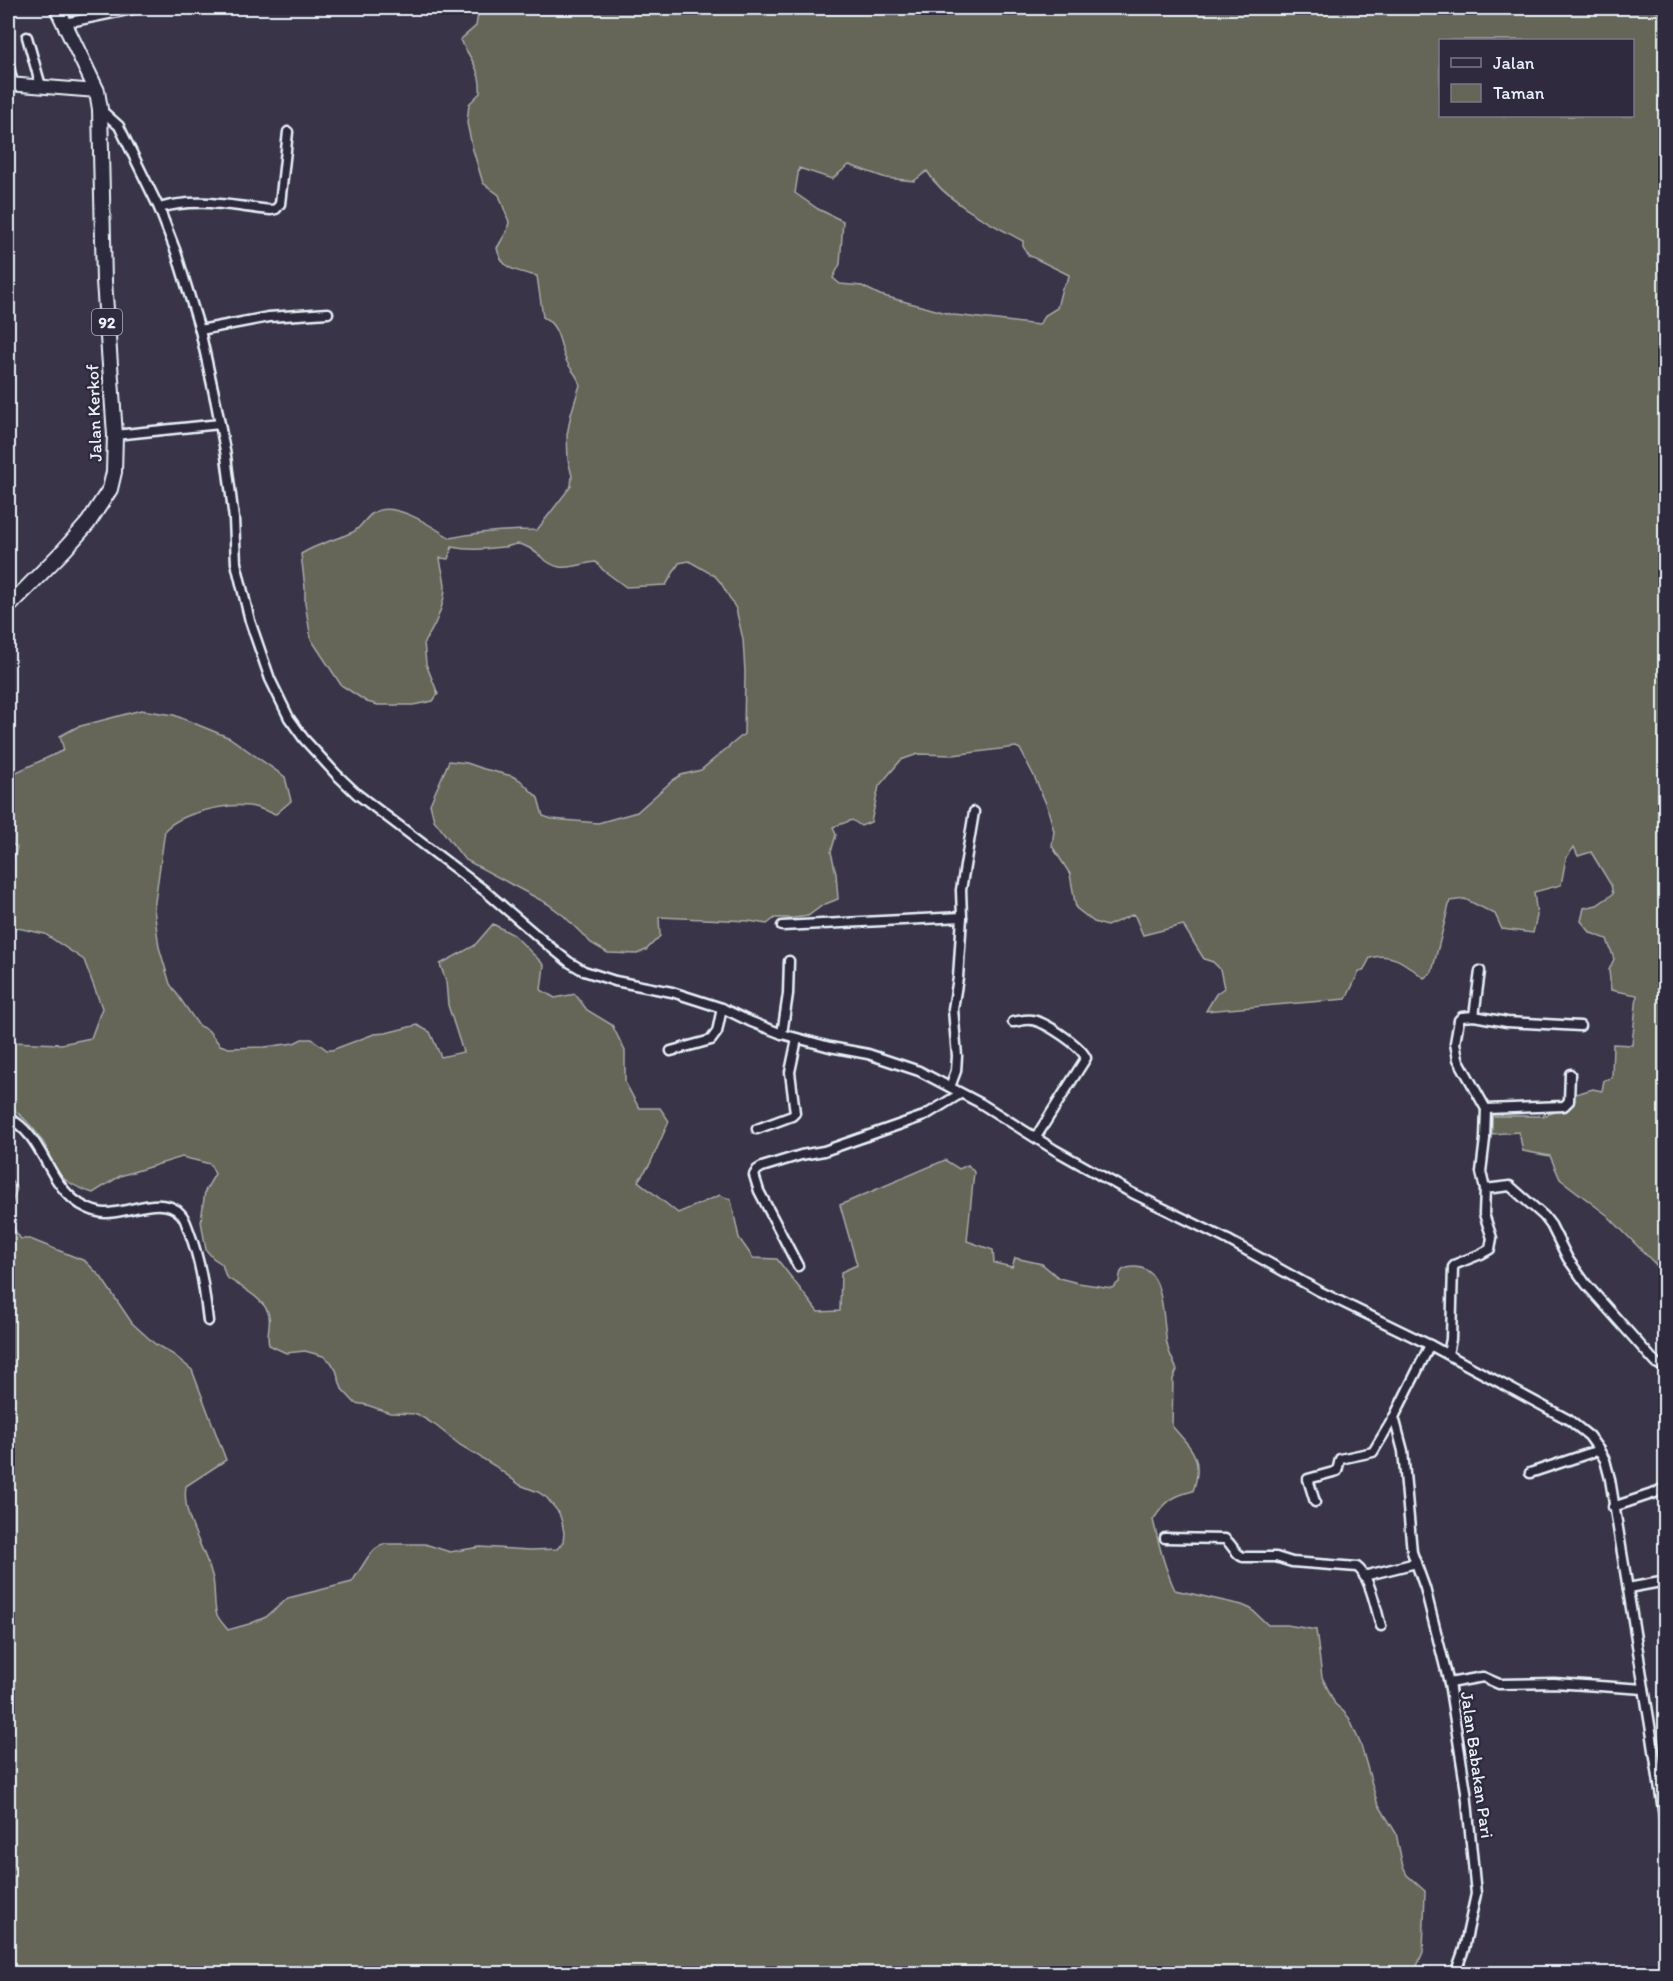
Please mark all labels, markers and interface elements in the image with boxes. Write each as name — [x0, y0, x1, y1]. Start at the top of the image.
legend — [1439, 39, 1634, 117]
text: Jalan — [1493, 52, 1535, 74]
text: Taman — [1493, 82, 1545, 104]
road number: 92 — [92, 309, 122, 335]
street label: Jalan Kerkof — [81, 364, 107, 462]
street label: Jalan Babakan Pari — [1456, 1690, 1498, 1840]

